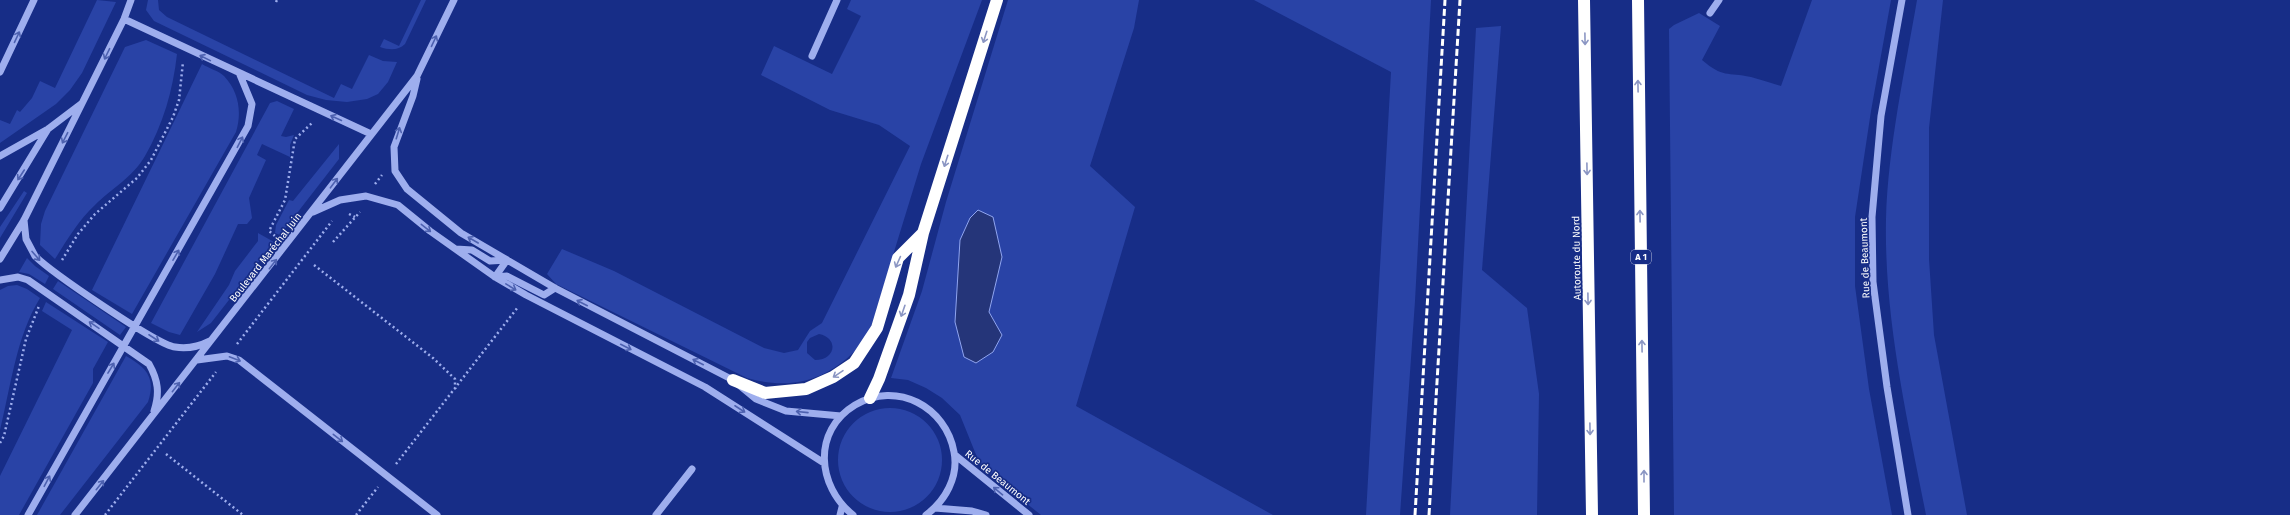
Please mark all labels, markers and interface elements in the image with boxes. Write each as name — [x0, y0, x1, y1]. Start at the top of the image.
one-way arrow — [14, 31, 21, 43]
one-way arrow — [981, 31, 988, 44]
one-way arrow — [1581, 32, 1589, 45]
one-way arrow — [431, 36, 438, 48]
one-way arrow — [103, 47, 110, 59]
one-way arrow — [200, 54, 212, 61]
one-way arrow — [1634, 80, 1642, 93]
one-way arrow — [330, 114, 342, 121]
one-way arrow — [395, 127, 402, 140]
one-way arrow — [61, 131, 69, 143]
one-way arrow — [237, 136, 244, 148]
one-way arrow — [942, 154, 949, 167]
one-way arrow — [1583, 162, 1590, 175]
one-way arrow — [17, 169, 25, 180]
one-way arrow — [330, 177, 339, 188]
one-way arrow — [1636, 210, 1644, 223]
street label: Boulevard Maréchal Juin — [227, 211, 304, 305]
street label: Autoroute du Nord — [1570, 216, 1584, 300]
street label: Rue de Beaumont — [1858, 217, 1872, 298]
one-way arrow — [421, 223, 432, 232]
one-way arrow — [468, 236, 480, 244]
one-way arrow — [172, 249, 180, 261]
road number: A 1 — [1631, 250, 1651, 264]
one-way arrow — [31, 251, 40, 262]
one-way arrow — [894, 256, 901, 268]
one-way arrow — [268, 258, 277, 269]
one-way arrow — [505, 283, 517, 291]
one-way arrow — [1585, 292, 1592, 305]
one-way arrow — [577, 298, 589, 306]
one-way arrow — [899, 305, 906, 318]
one-way arrow — [89, 321, 100, 329]
one-way arrow — [148, 334, 159, 342]
one-way arrow — [1638, 340, 1646, 353]
one-way arrow — [620, 343, 632, 351]
one-way arrow — [229, 356, 241, 364]
one-way arrow — [692, 358, 704, 366]
one-way arrow — [107, 362, 115, 374]
one-way arrow — [833, 370, 844, 378]
one-way arrow — [172, 381, 180, 392]
one-way arrow — [734, 405, 745, 413]
one-way arrow — [796, 409, 809, 416]
one-way arrow — [1587, 422, 1594, 435]
one-way arrow — [333, 434, 344, 442]
street label: Rue de Beaumont — [962, 448, 1033, 508]
one-way arrow — [1640, 470, 1648, 483]
one-way arrow — [44, 475, 51, 487]
one-way arrow — [95, 479, 104, 490]
one-way arrow — [993, 487, 1004, 496]

